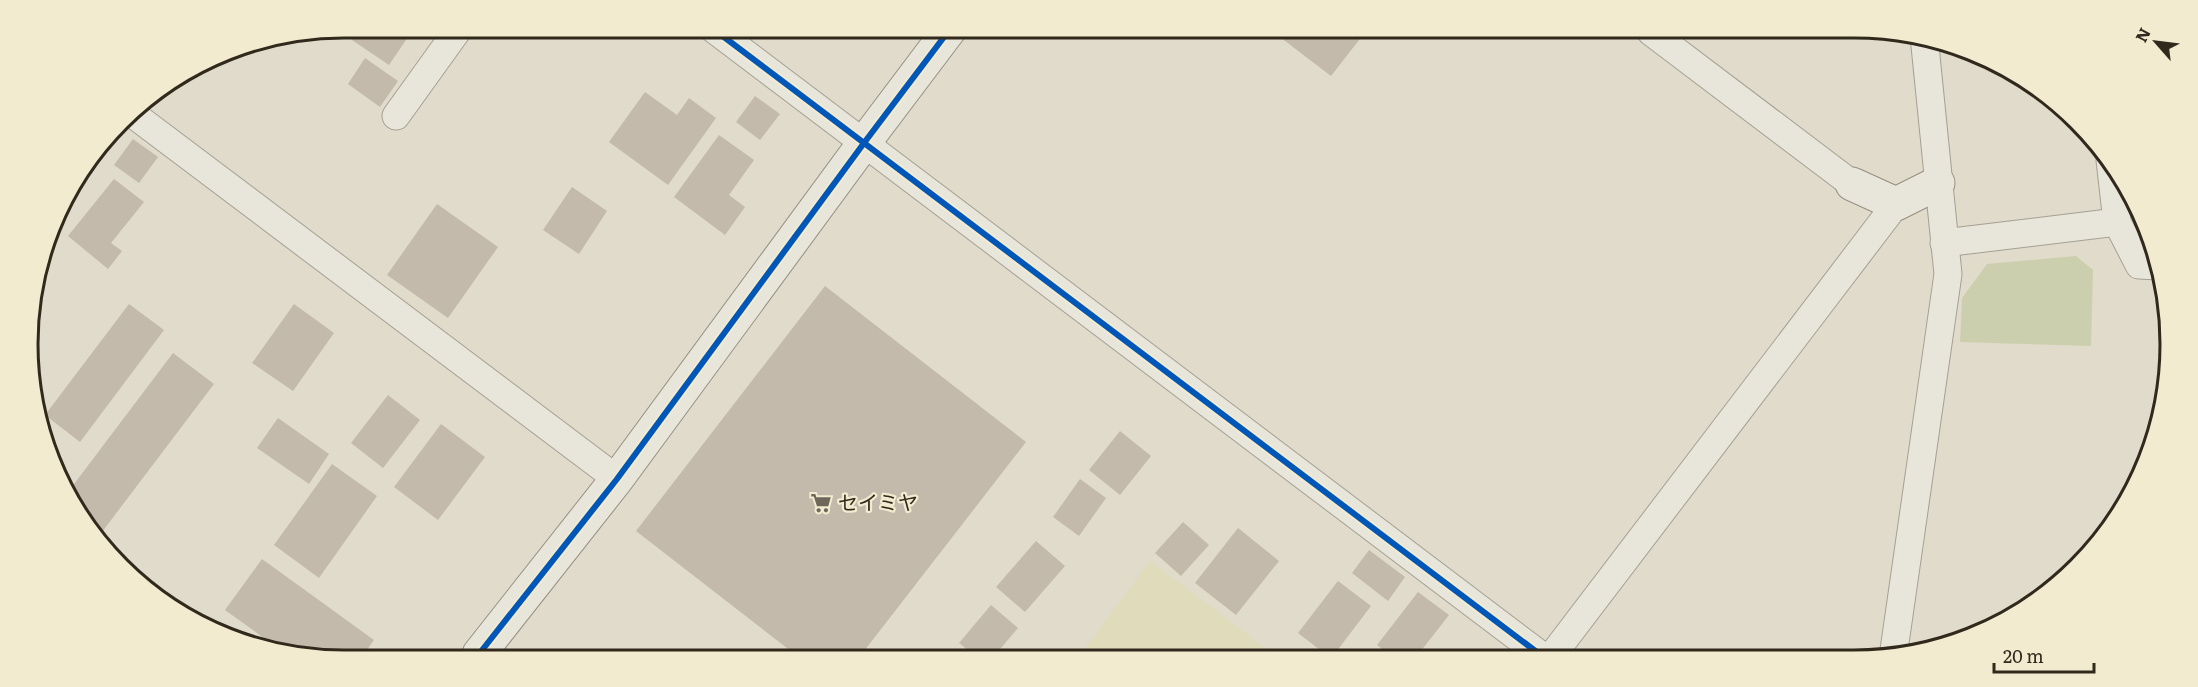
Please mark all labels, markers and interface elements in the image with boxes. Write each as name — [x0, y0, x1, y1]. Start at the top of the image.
north arrow — [2126, 12, 2186, 72]
text: N — [2128, 23, 2156, 46]
place label: セイミヤ — [838, 486, 918, 516]
supermarket icon: セイミヤ — [809, 491, 833, 515]
scale bar — [1994, 636, 2094, 674]
text: 20 m — [2003, 642, 2044, 669]

